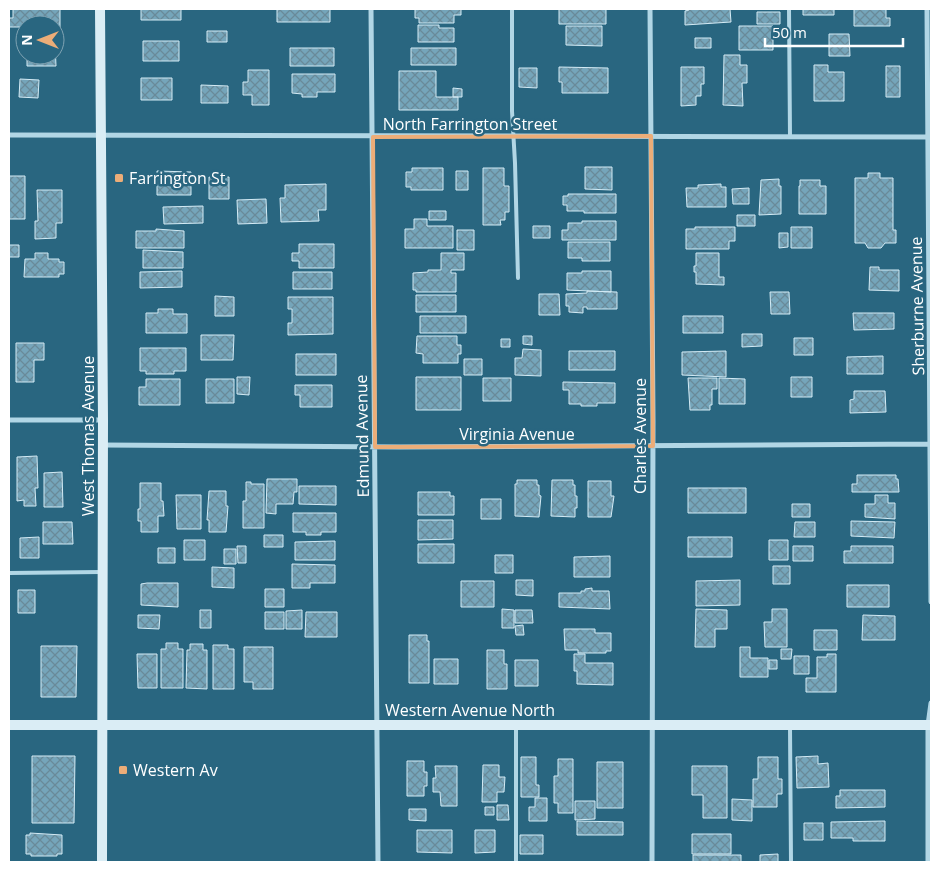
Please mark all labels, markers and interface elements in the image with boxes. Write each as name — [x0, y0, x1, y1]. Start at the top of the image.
north arrow — [15, 15, 65, 65]
scale bar — [765, 15, 902, 47]
text: 50 m — [772, 22, 807, 42]
text: N — [17, 34, 36, 46]
street label: North Farrington Street — [383, 113, 558, 135]
place label: Farrington St — [129, 167, 226, 189]
marker: Farrington St — [113, 172, 125, 184]
street label: Sherburne Avenue — [905, 236, 929, 376]
street label: West Thomas Avenue — [77, 356, 99, 516]
street label: Edmund Avenue — [350, 374, 374, 498]
street label: Charles Avenue — [629, 378, 651, 494]
street label: Virginia Avenue — [459, 423, 575, 445]
street label: Western Avenue North — [385, 699, 555, 721]
place label: Western Av — [133, 759, 218, 781]
marker: Western Av — [117, 764, 129, 776]

